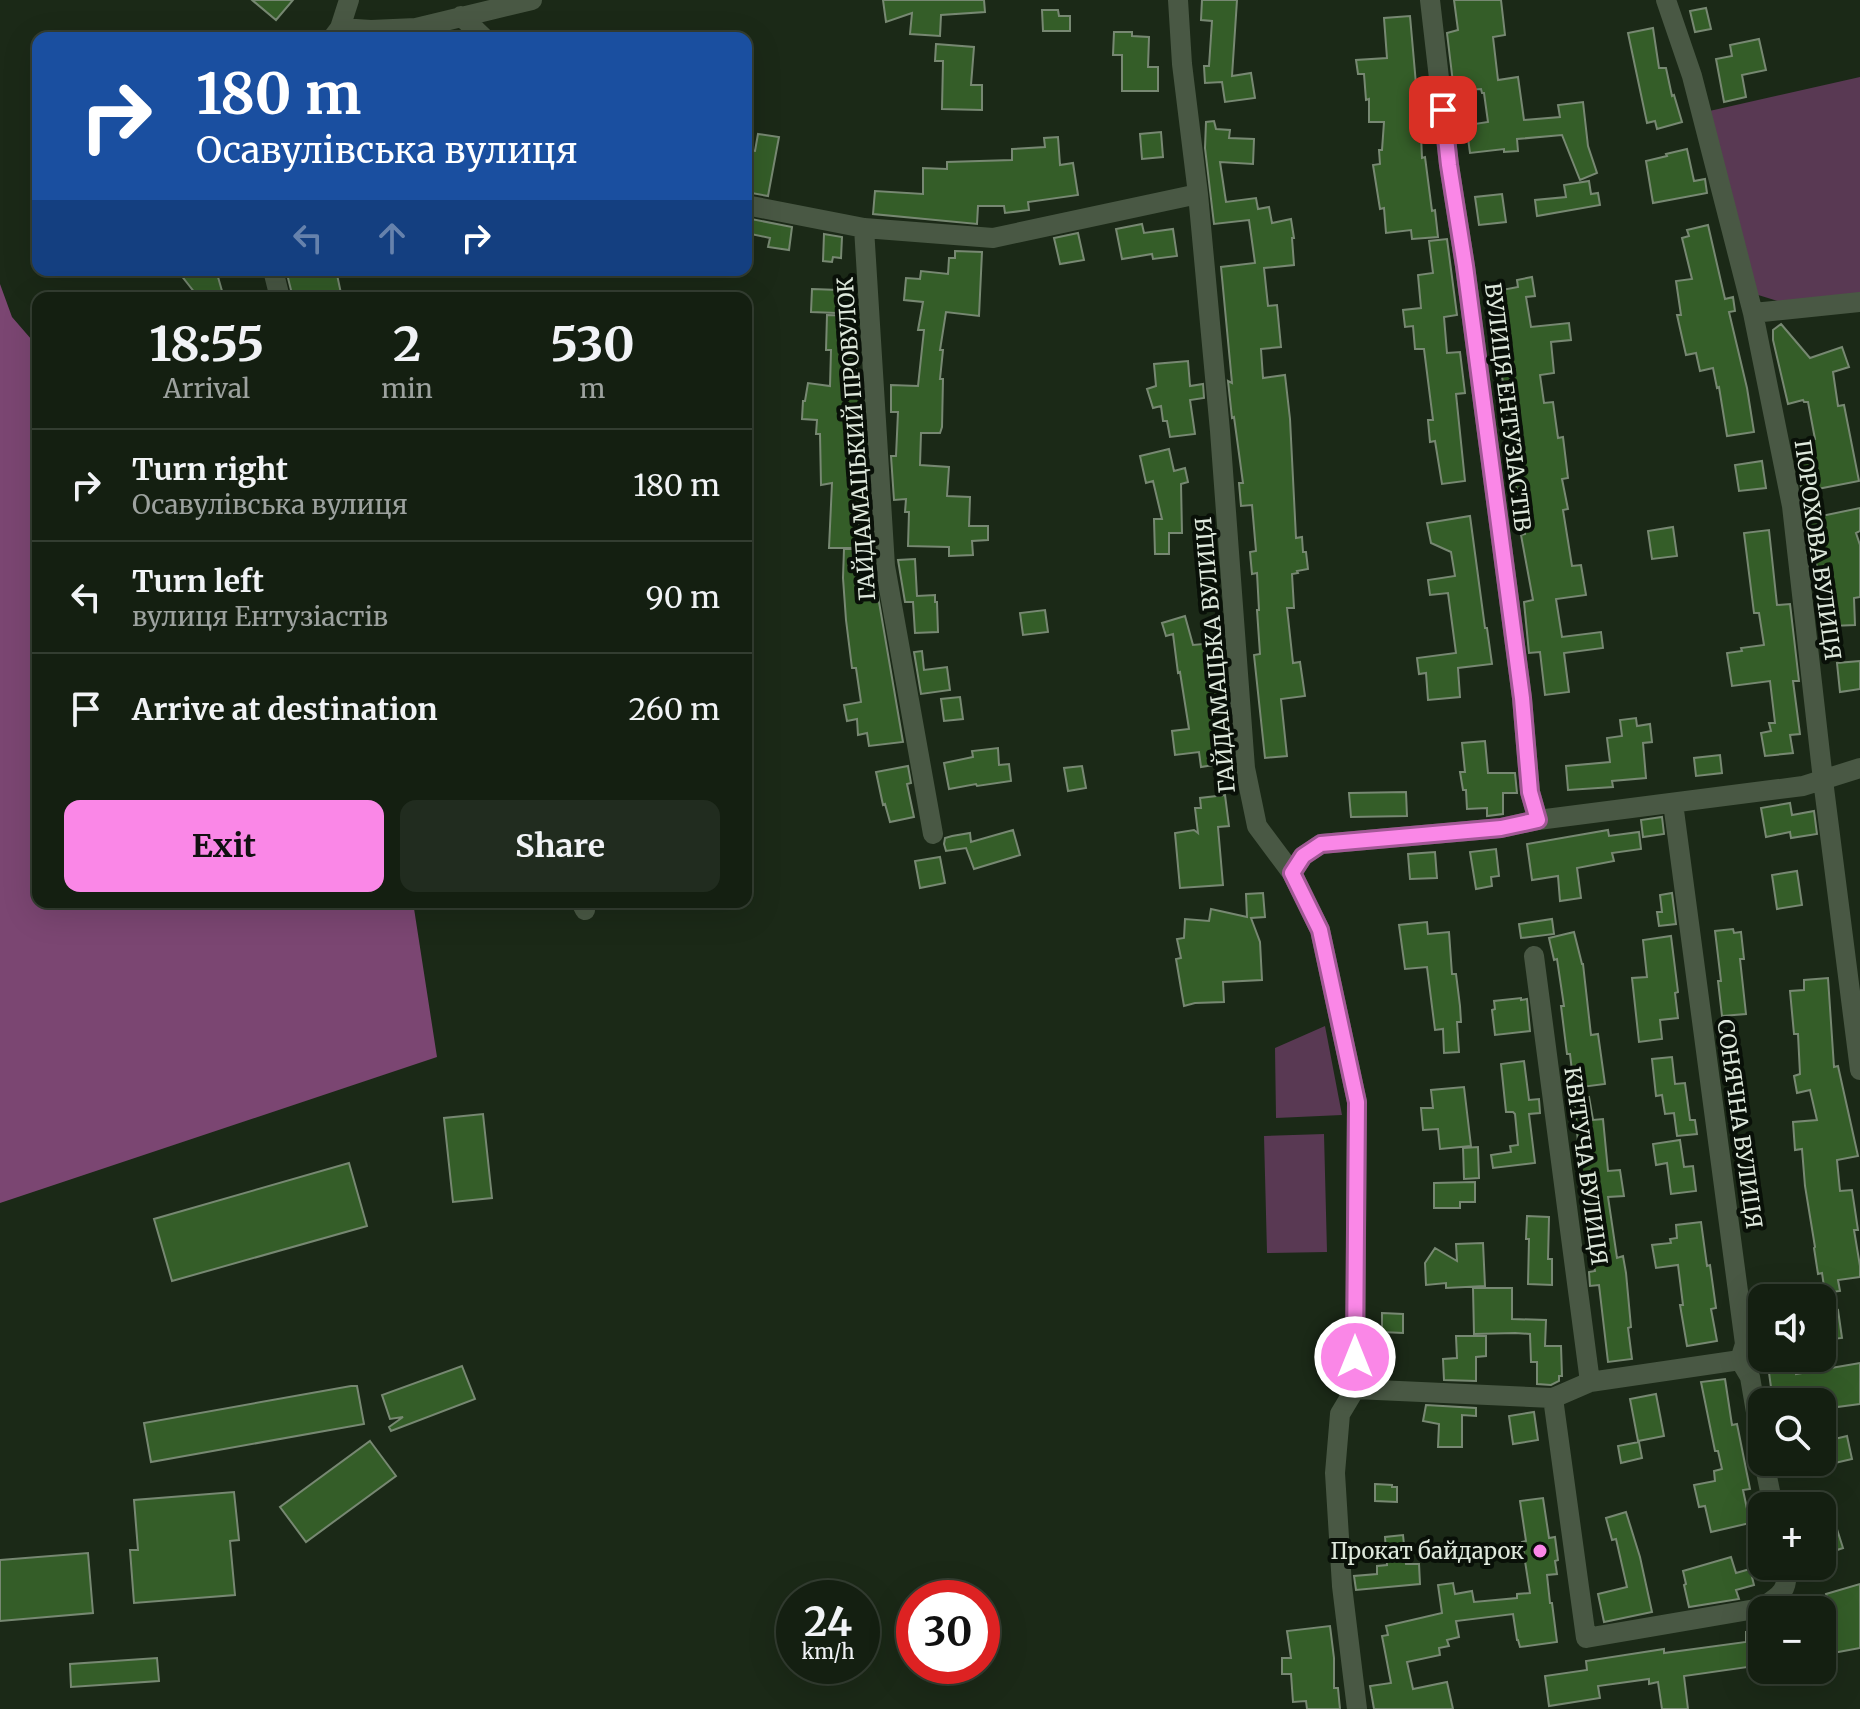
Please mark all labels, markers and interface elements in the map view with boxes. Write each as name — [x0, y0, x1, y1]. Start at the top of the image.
text: 180 m — [196, 59, 361, 129]
icon: right — [64, 64, 168, 168]
pin — [1409, 76, 1477, 144]
icon: arrive — [1421, 88, 1465, 132]
text: Осавулівська вулиця — [196, 128, 578, 173]
icon: left — [286, 216, 330, 260]
icon: ahead — [370, 216, 414, 260]
icon: right — [454, 216, 498, 260]
street label: ГАЙДАМАЦЬКИЙ ПРОВУЛОК — [830, 276, 881, 602]
street label: ВУЛИЦЯ ЕНТУЗІАСТІВ — [1479, 281, 1537, 533]
text: 18:55 — [149, 314, 264, 374]
text: 2 — [393, 314, 421, 374]
text: 530 — [550, 314, 635, 374]
text: Arrival — [163, 372, 250, 405]
text: min — [381, 372, 433, 405]
text: m — [579, 372, 605, 405]
street label: ПОРОХОВА ВУЛИЦЯ — [1789, 438, 1847, 662]
text: Turn right — [132, 450, 288, 488]
icon: right — [64, 463, 108, 507]
text: 180 m — [633, 466, 720, 504]
text: Осавулівська вулиця — [132, 488, 408, 521]
street label: ГАЙДАМАЦЬКА ВУЛИЦЯ — [1188, 516, 1241, 794]
text: Turn left — [132, 562, 264, 600]
icon: left — [64, 575, 108, 619]
text: 90 m — [646, 578, 720, 616]
text: вулиця Ентузіастів — [132, 600, 388, 633]
icon: arrive — [64, 687, 108, 731]
text: Arrive at destination — [132, 690, 438, 728]
text: 260 m — [629, 690, 720, 728]
button: Exit — [64, 800, 384, 892]
button: Share — [400, 800, 720, 892]
street label: СОНЯЧНА ВУЛИЦЯ — [1711, 1017, 1769, 1231]
street label: КВІТУЧА ВУЛИЦЯ — [1558, 1065, 1614, 1267]
map controls — [1748, 1284, 1836, 1684]
button: sound — [1748, 1284, 1836, 1372]
position arrow — [1313, 1315, 1397, 1399]
button: search — [1748, 1388, 1836, 1476]
button: + — [1748, 1492, 1836, 1580]
place label: Прокат байдарок — [1331, 1537, 1524, 1565]
marker: Прокат байдарок — [1531, 1542, 1549, 1560]
speed limit sign: 30 — [896, 1580, 1000, 1684]
button: − — [1748, 1596, 1836, 1684]
text: 24 — [804, 1597, 852, 1647]
text: km/h — [802, 1639, 854, 1664]

